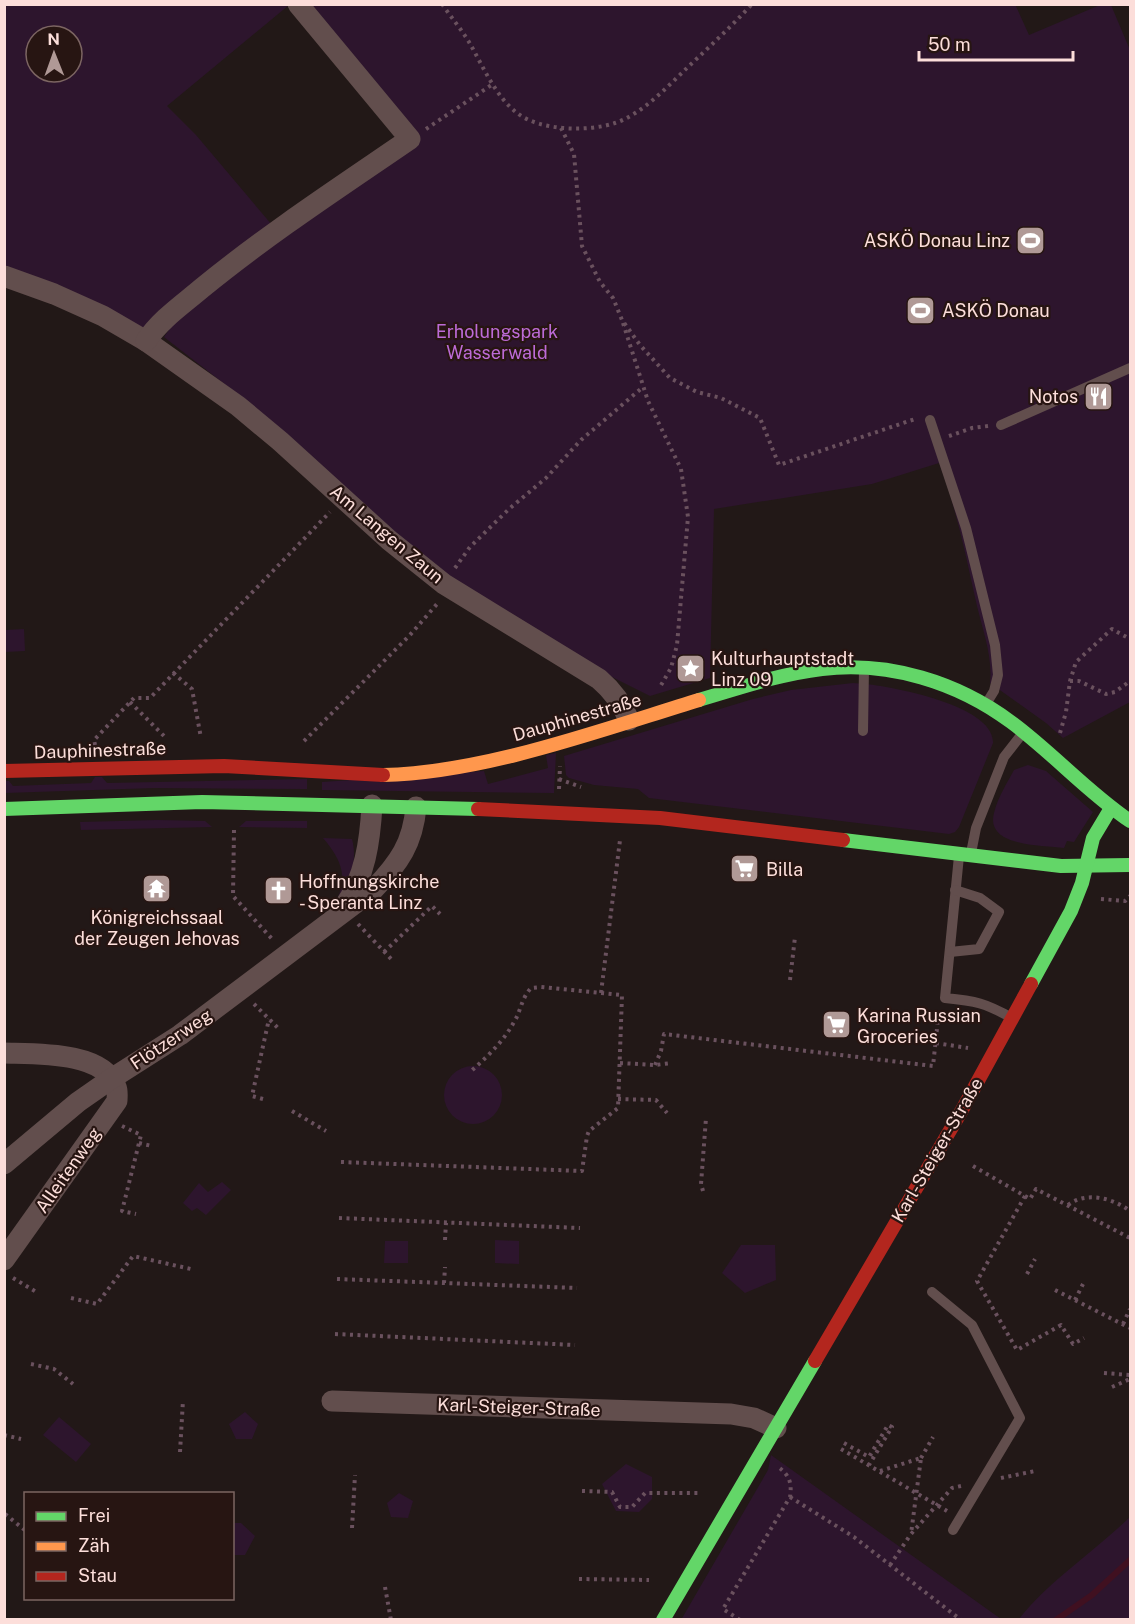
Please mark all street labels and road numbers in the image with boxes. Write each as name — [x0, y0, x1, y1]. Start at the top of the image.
street label: Am Langen Zaun — [326, 480, 448, 588]
street label: Dauphinestraße — [510, 689, 644, 745]
street label: Dauphinestraße — [33, 737, 167, 763]
street label: Flötzerweg — [126, 1004, 216, 1074]
street label: Karl-Steiger-Straße — [887, 1074, 987, 1226]
street label: Alleitenweg — [31, 1123, 105, 1217]
street label: Karl-Steiger-Straße — [437, 1394, 601, 1420]

